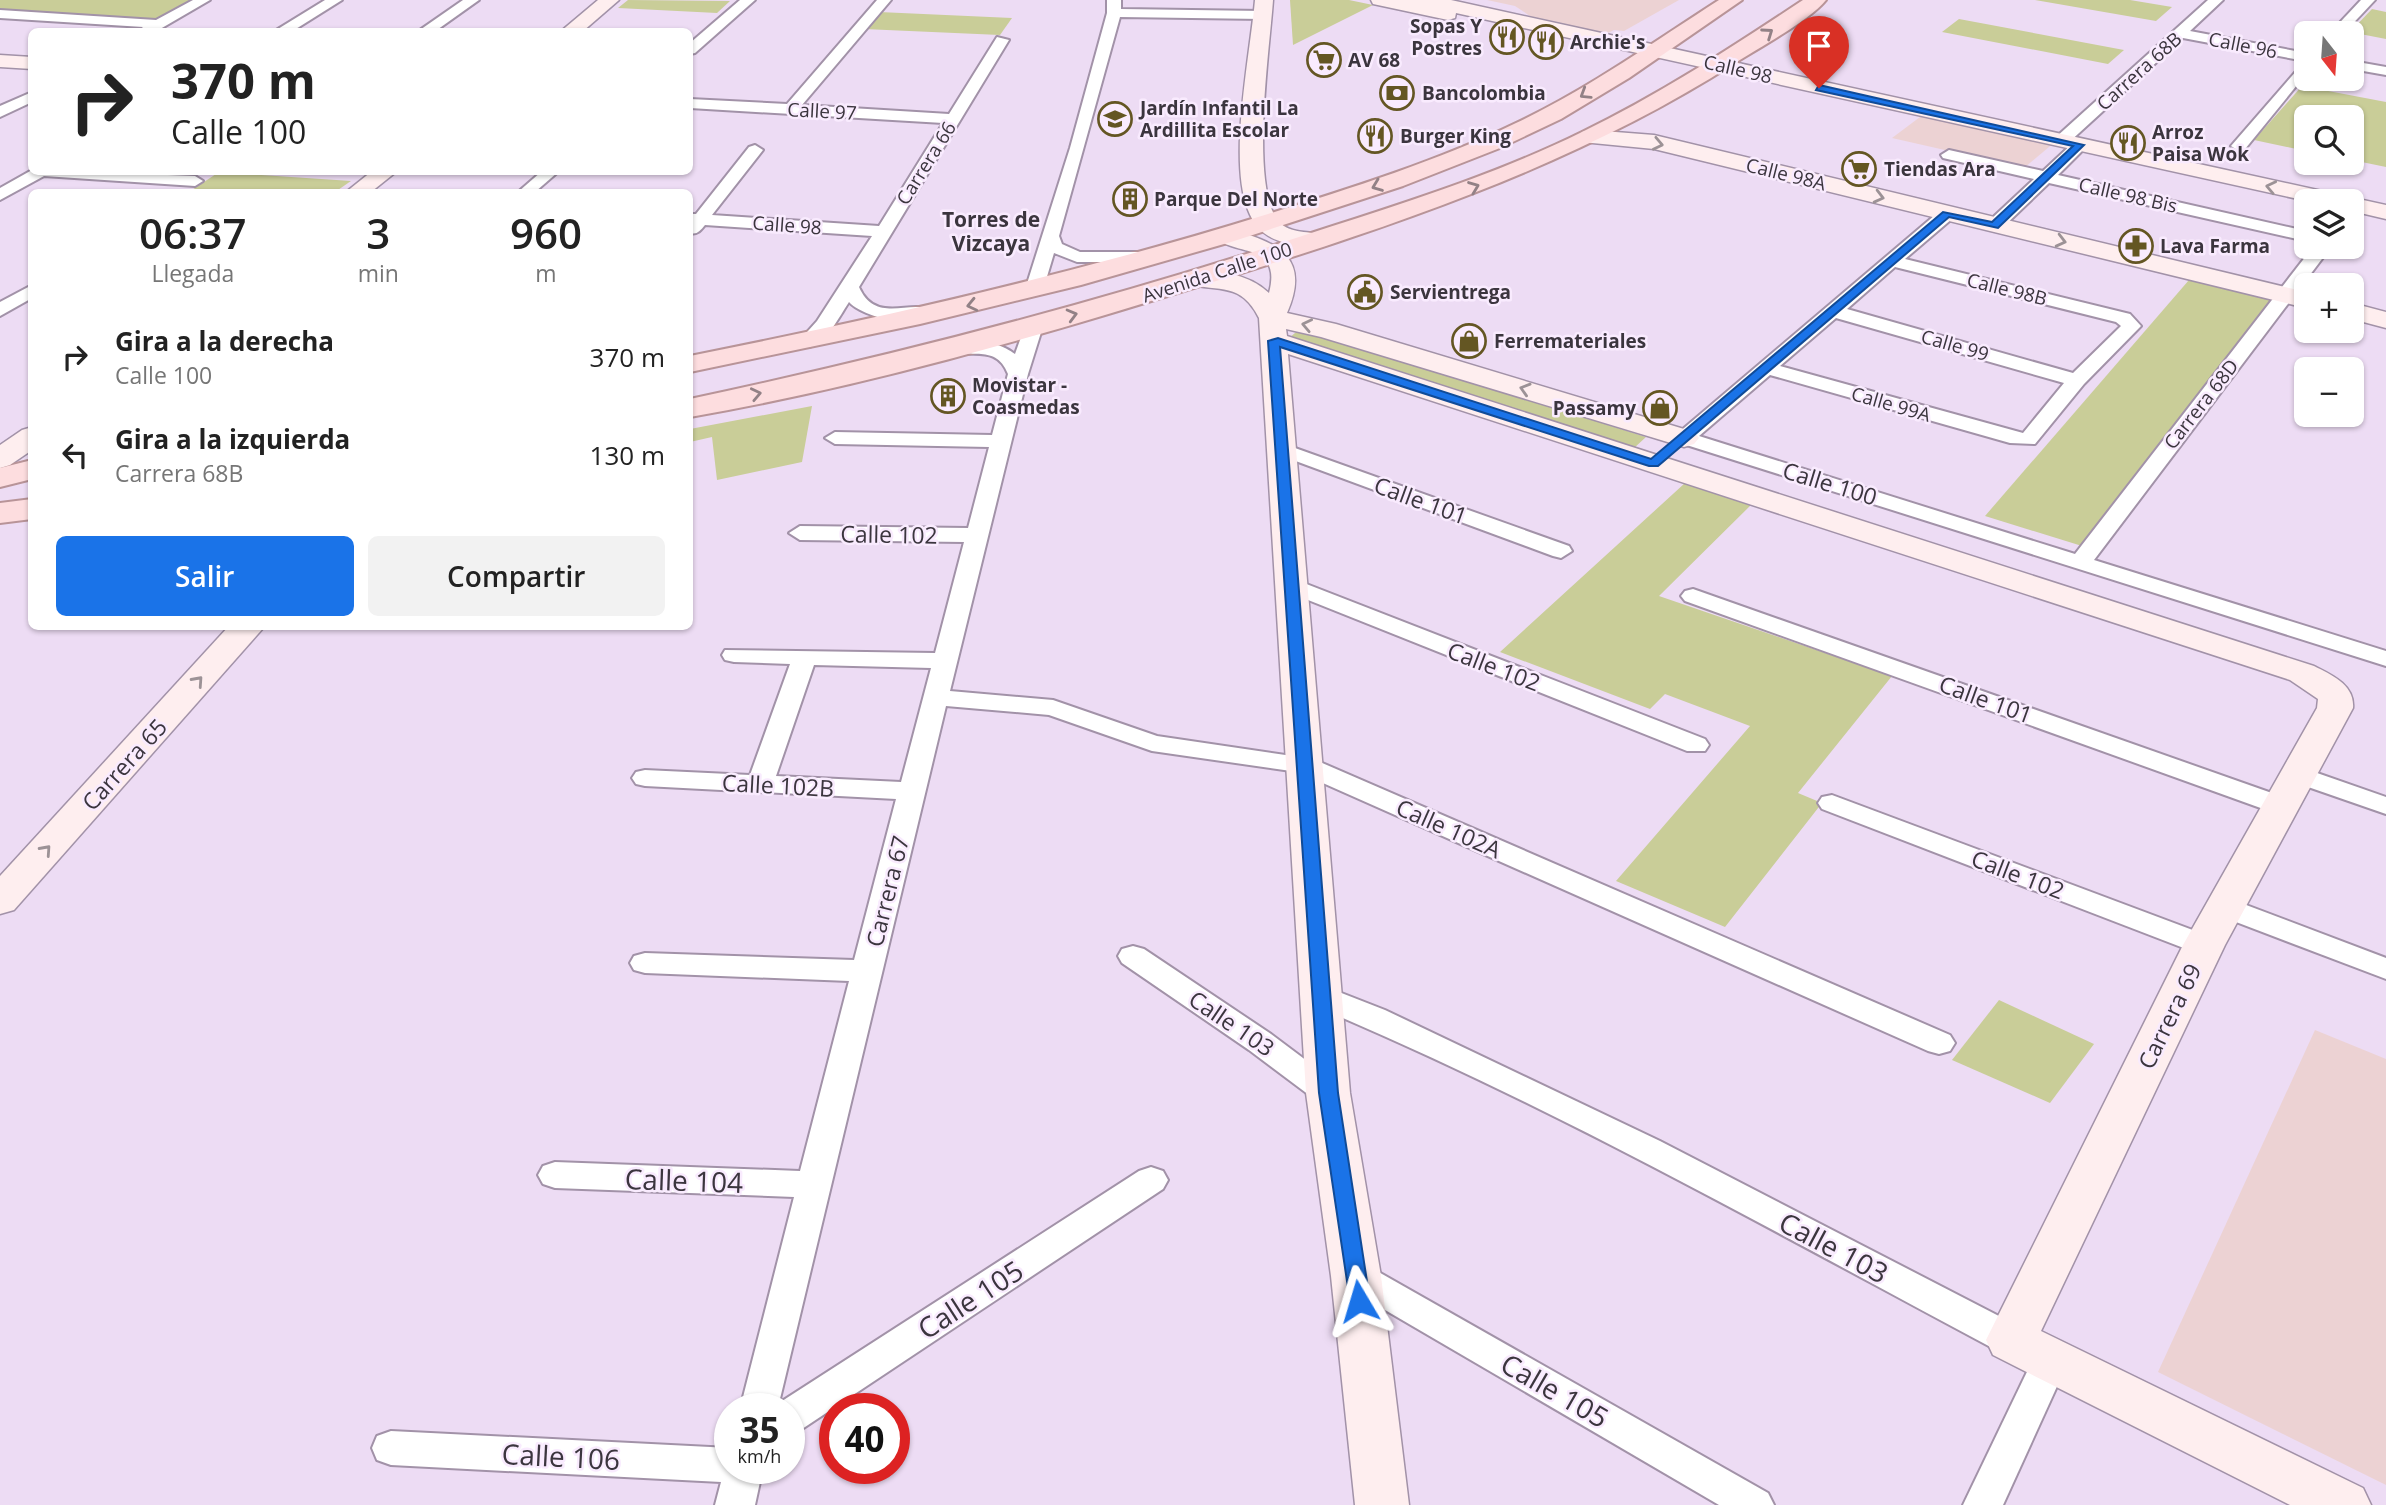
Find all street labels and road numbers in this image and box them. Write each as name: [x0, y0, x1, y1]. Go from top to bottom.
street label: Carrera 68B: [2091, 26, 2187, 116]
street label: Calle 96: [2206, 26, 2280, 64]
street label: Calle 98: [1701, 49, 1775, 89]
street label: Calle 97: [787, 96, 857, 126]
street label: Carrera 66: [890, 116, 962, 210]
street label: Calle 98A: [1743, 152, 1829, 196]
street label: Calle 98 Bis: [2076, 171, 2180, 219]
street label: Calle 98: [751, 210, 823, 240]
street label: Avenida Calle 100: [1139, 236, 1295, 308]
street label: Calle 98B: [1964, 266, 2050, 312]
street label: Calle 99: [1918, 323, 1992, 367]
street label: Carrera 68D: [2158, 354, 2244, 454]
street label: Calle 99A: [1848, 380, 1934, 428]
street label: Calle 100: [1779, 453, 1881, 513]
street label: Calle 101: [1370, 468, 1472, 532]
street label: Calle 102: [840, 517, 938, 551]
street label: Calle 102: [1443, 634, 1545, 698]
street label: Calle 101: [1935, 667, 2037, 731]
street label: Carrera 65: [74, 711, 174, 817]
street label: Calle 102B: [721, 766, 835, 804]
street label: Calle 102A: [1391, 791, 1507, 866]
street label: Carrera 67: [858, 832, 916, 950]
street label: Calle 102: [1967, 842, 2069, 906]
street label: Carrera 69: [2130, 958, 2208, 1074]
street label: Calle 103: [1183, 983, 1281, 1063]
street label: Calle 104: [624, 1159, 744, 1201]
street label: Calle 103: [1773, 1202, 1895, 1292]
street label: Calle 105: [910, 1251, 1030, 1347]
street label: Calle 105: [1494, 1344, 1616, 1436]
street label: Calle 106: [501, 1434, 621, 1478]

